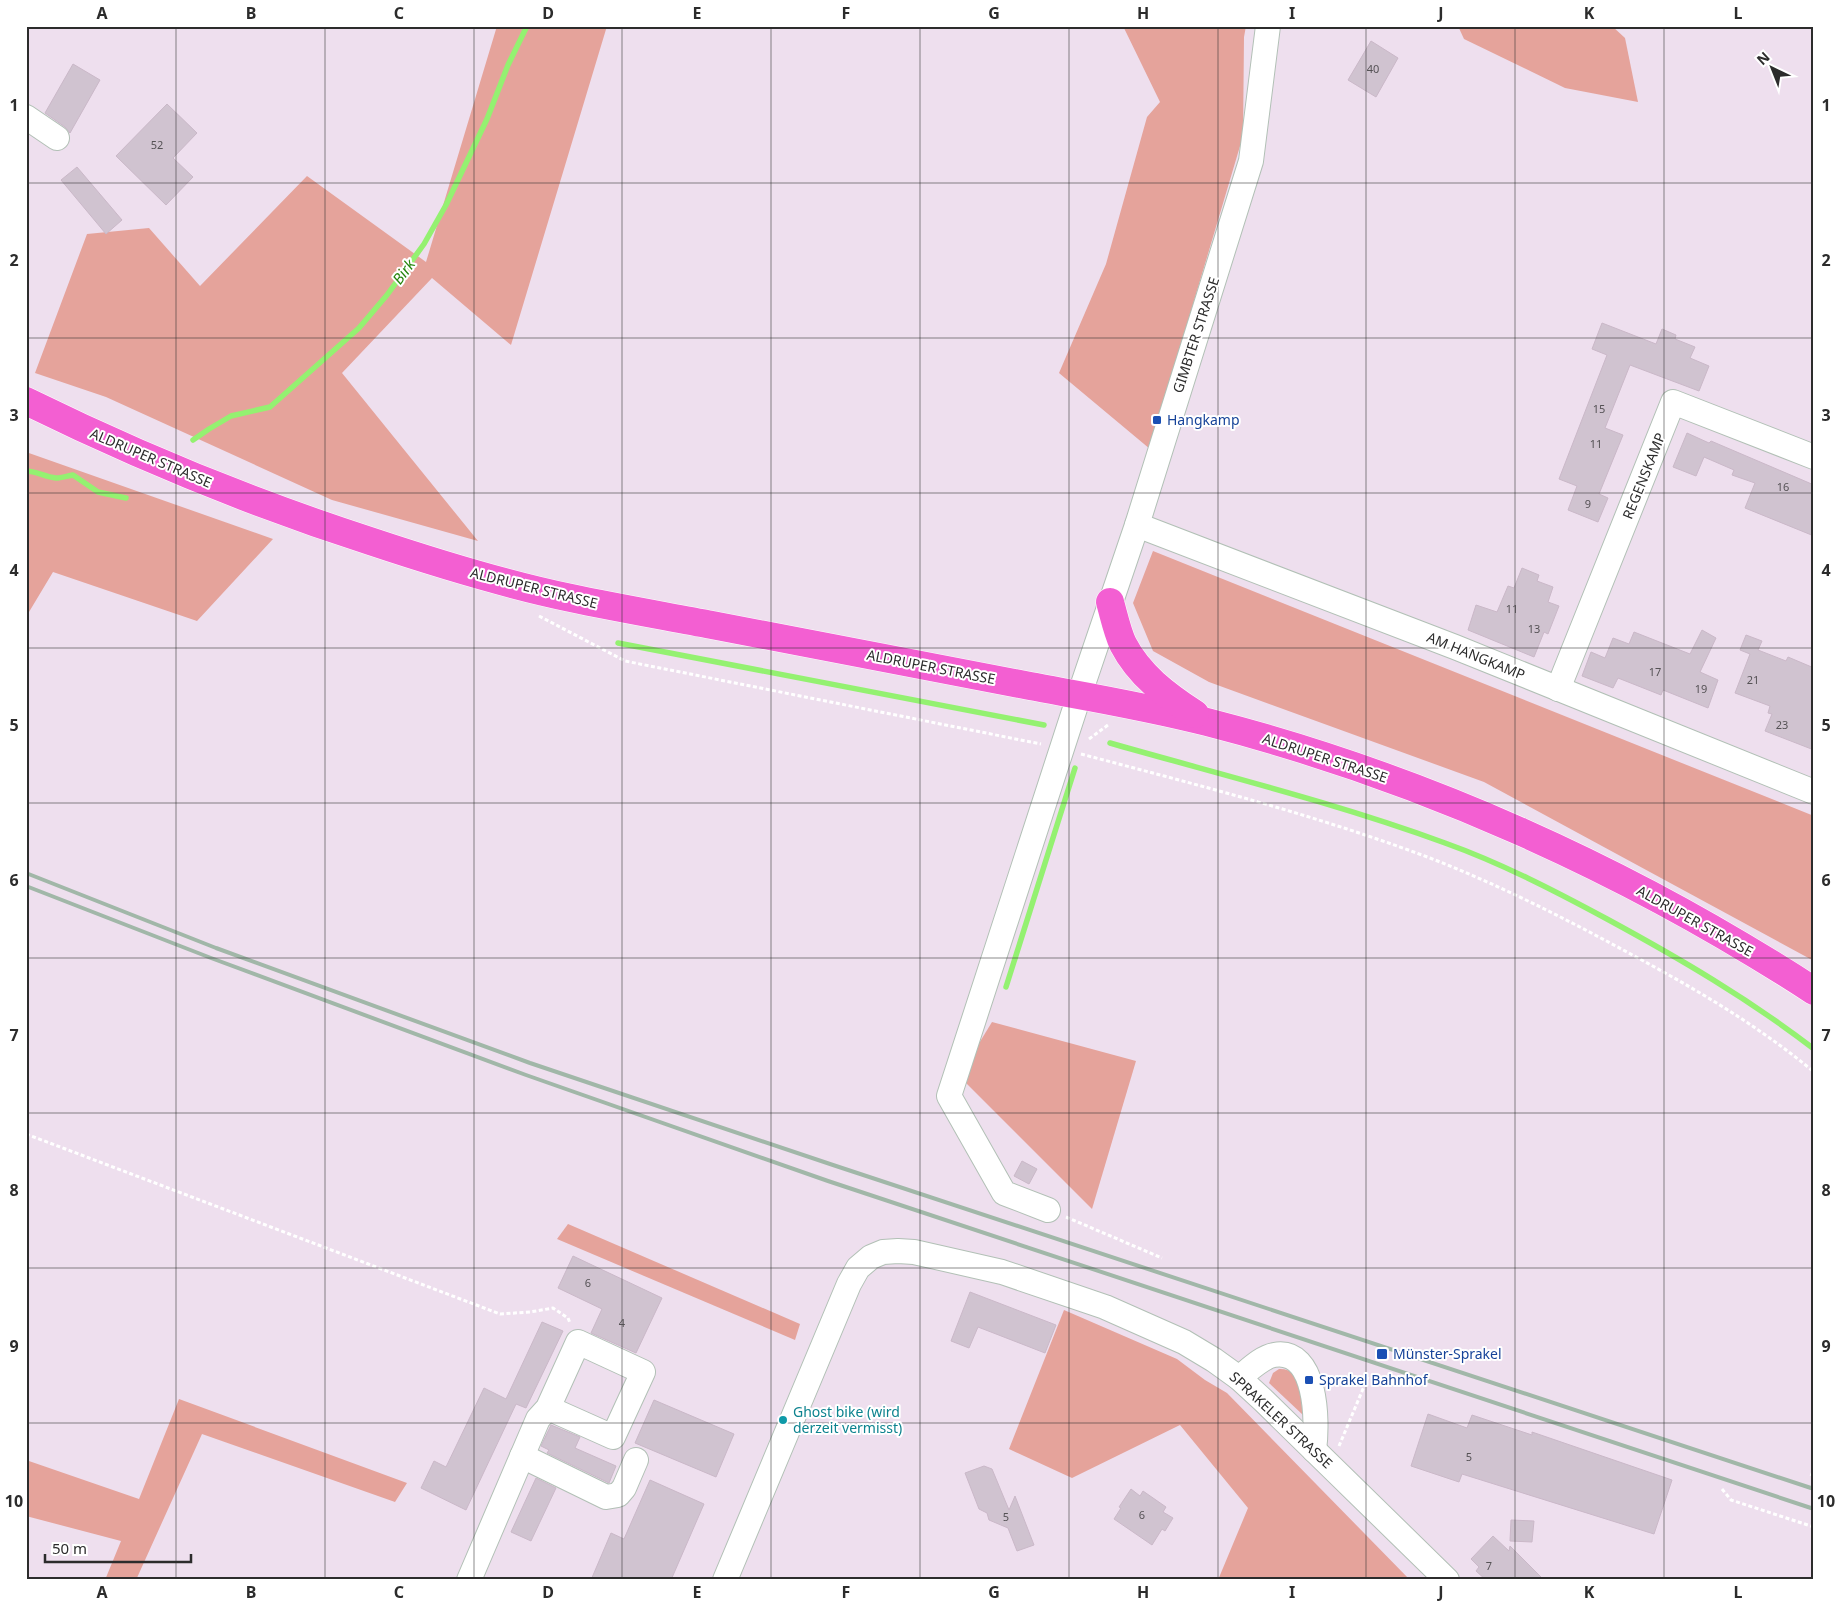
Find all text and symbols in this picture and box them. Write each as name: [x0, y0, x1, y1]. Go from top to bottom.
text: A: [96, 2, 108, 24]
text: B: [246, 2, 256, 24]
text: C: [394, 2, 404, 24]
text: D: [542, 2, 554, 24]
text: E: [693, 2, 702, 24]
text: F: [842, 2, 850, 24]
text: G: [988, 2, 1000, 24]
text: H: [1137, 2, 1149, 24]
text: I: [1289, 2, 1295, 24]
text: J: [1436, 2, 1444, 24]
text: K: [1584, 2, 1595, 24]
text: L: [1734, 2, 1743, 24]
north arrow: [1748, 42, 1798, 92]
text: N: [1752, 47, 1773, 69]
house number: 40: [1367, 61, 1379, 76]
text: 1: [9, 94, 19, 116]
text: 1: [1821, 94, 1831, 116]
house number: 52: [151, 137, 163, 152]
text: 2: [9, 249, 19, 271]
text: 2: [1821, 249, 1831, 271]
water label: Birk: [387, 254, 419, 288]
street label: GIMBTER STRASSE: [1168, 274, 1223, 395]
house number: 15: [1593, 401, 1605, 416]
text: 3: [9, 404, 19, 426]
text: 3: [1821, 404, 1831, 426]
place label: Hangkamp: [1167, 410, 1240, 429]
marker: Hangkamp: [1151, 414, 1163, 426]
street label: ALDRUPER STRASSE: [87, 423, 215, 492]
street label: REGENSKAMP: [1618, 430, 1669, 522]
house number: 11: [1590, 436, 1602, 451]
house number: 16: [1777, 479, 1789, 494]
house number: 9: [1585, 496, 1591, 511]
text: 4: [9, 559, 19, 581]
text: 4: [1821, 559, 1831, 581]
street label: ALDRUPER STRASSE: [469, 563, 600, 612]
house number: 11: [1506, 601, 1518, 616]
house number: 13: [1528, 621, 1540, 636]
street label: AM HANGKAMP: [1424, 627, 1528, 684]
street label: ALDRUPER STRASSE: [865, 645, 997, 688]
house number: 17: [1649, 664, 1661, 679]
house number: 21: [1747, 672, 1759, 687]
house number: 19: [1695, 681, 1707, 696]
text: 5: [9, 714, 19, 736]
text: 5: [1821, 714, 1831, 736]
house number: 23: [1776, 717, 1788, 732]
street label: ALDRUPER STRASSE: [1260, 728, 1390, 787]
text: 6: [9, 869, 19, 891]
text: 6: [1821, 869, 1831, 891]
street label: ALDRUPER STRASSE: [1634, 881, 1757, 960]
text: 7: [9, 1024, 19, 1046]
text: 7: [1821, 1024, 1831, 1046]
text: 8: [9, 1179, 19, 1201]
text: 8: [1821, 1179, 1831, 1201]
house number: 6: [585, 1275, 591, 1290]
house number: 4: [619, 1315, 626, 1330]
text: 9: [9, 1335, 19, 1357]
text: 9: [1821, 1335, 1831, 1357]
place label: Münster-Sprakel: [1393, 1344, 1502, 1363]
marker: Münster-Sprakel: [1375, 1347, 1389, 1361]
street label: SPRAKELER STRASSE: [1226, 1367, 1337, 1472]
place label: Sprakel Bahnhof: [1319, 1370, 1429, 1389]
marker: Sprakel Bahnhof: [1303, 1374, 1315, 1386]
place label: Ghost bike (wird derzeit vermisst): [793, 1402, 902, 1437]
marker: Ghost bike (wird derzeit vermisst): [777, 1414, 789, 1426]
house number: 5: [1466, 1449, 1472, 1464]
text: 10: [5, 1490, 23, 1512]
text: 10: [1817, 1490, 1835, 1512]
house number: 6: [1139, 1507, 1145, 1522]
house number: 5: [1003, 1509, 1009, 1524]
scale bar: [45, 1531, 191, 1563]
text: 50 m: [52, 1538, 87, 1558]
house number: 7: [1486, 1558, 1492, 1573]
text: A: [96, 1581, 108, 1603]
text: B: [246, 1581, 256, 1603]
text: C: [394, 1581, 404, 1603]
text: D: [542, 1581, 554, 1603]
text: E: [693, 1581, 702, 1603]
text: F: [842, 1581, 850, 1603]
text: G: [988, 1581, 1000, 1603]
text: H: [1137, 1581, 1149, 1603]
text: I: [1289, 1581, 1295, 1603]
text: J: [1436, 1581, 1444, 1603]
text: K: [1584, 1581, 1595, 1603]
text: L: [1734, 1581, 1743, 1603]

